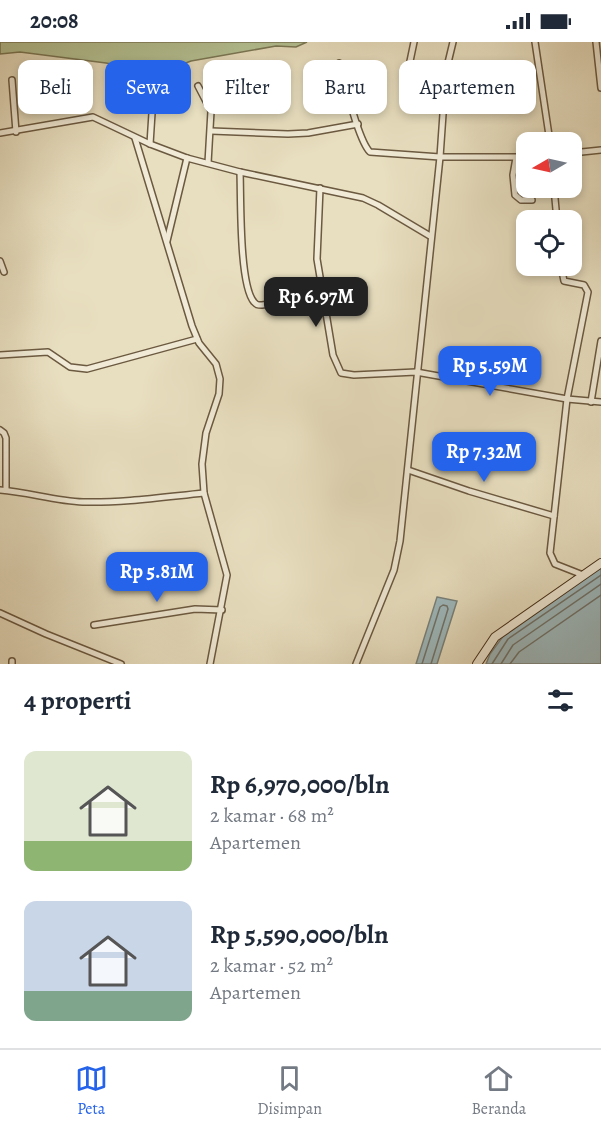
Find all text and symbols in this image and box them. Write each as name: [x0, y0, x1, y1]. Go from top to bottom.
text: 20:08: [30, 6, 79, 36]
chip: Beli: [18, 60, 93, 114]
chip: Sewa: [105, 60, 191, 114]
chip: Filter: [203, 60, 291, 114]
chip: Baru: [303, 60, 387, 114]
chip: Apartemen: [399, 60, 536, 114]
north arrow: [516, 132, 582, 198]
map controls: [516, 132, 582, 276]
button: locate: [516, 210, 582, 276]
pin: Rp 6.97M: [254, 277, 378, 328]
text: Rp 6.97M: [278, 283, 354, 310]
pin: Rp 5.59M: [428, 346, 552, 397]
text: Rp 5.59M: [452, 352, 528, 379]
pin: Rp 7.32M: [422, 432, 546, 483]
text: Rp 7.32M: [446, 438, 522, 465]
pin: Rp 5.81M: [95, 552, 219, 603]
text: Rp 5.81M: [120, 558, 194, 585]
text: 4 properti: [24, 683, 131, 718]
icon: filters: [544, 684, 577, 717]
text: Rp 6,970,000/bln: [210, 767, 390, 802]
icon: home: [72, 775, 144, 847]
text: 2 kamar · 68 m²: [210, 802, 334, 829]
text: Apartemen: [210, 829, 301, 856]
text: Rp 5,590,000/bln: [210, 917, 389, 952]
icon: home: [72, 925, 144, 997]
text: 2 kamar · 52 m²: [210, 952, 333, 979]
text: Apartemen: [210, 979, 301, 1006]
tab: Peta: [75, 1062, 108, 1120]
tab: Disimpan: [257, 1062, 322, 1120]
tab: Beranda: [471, 1062, 526, 1120]

